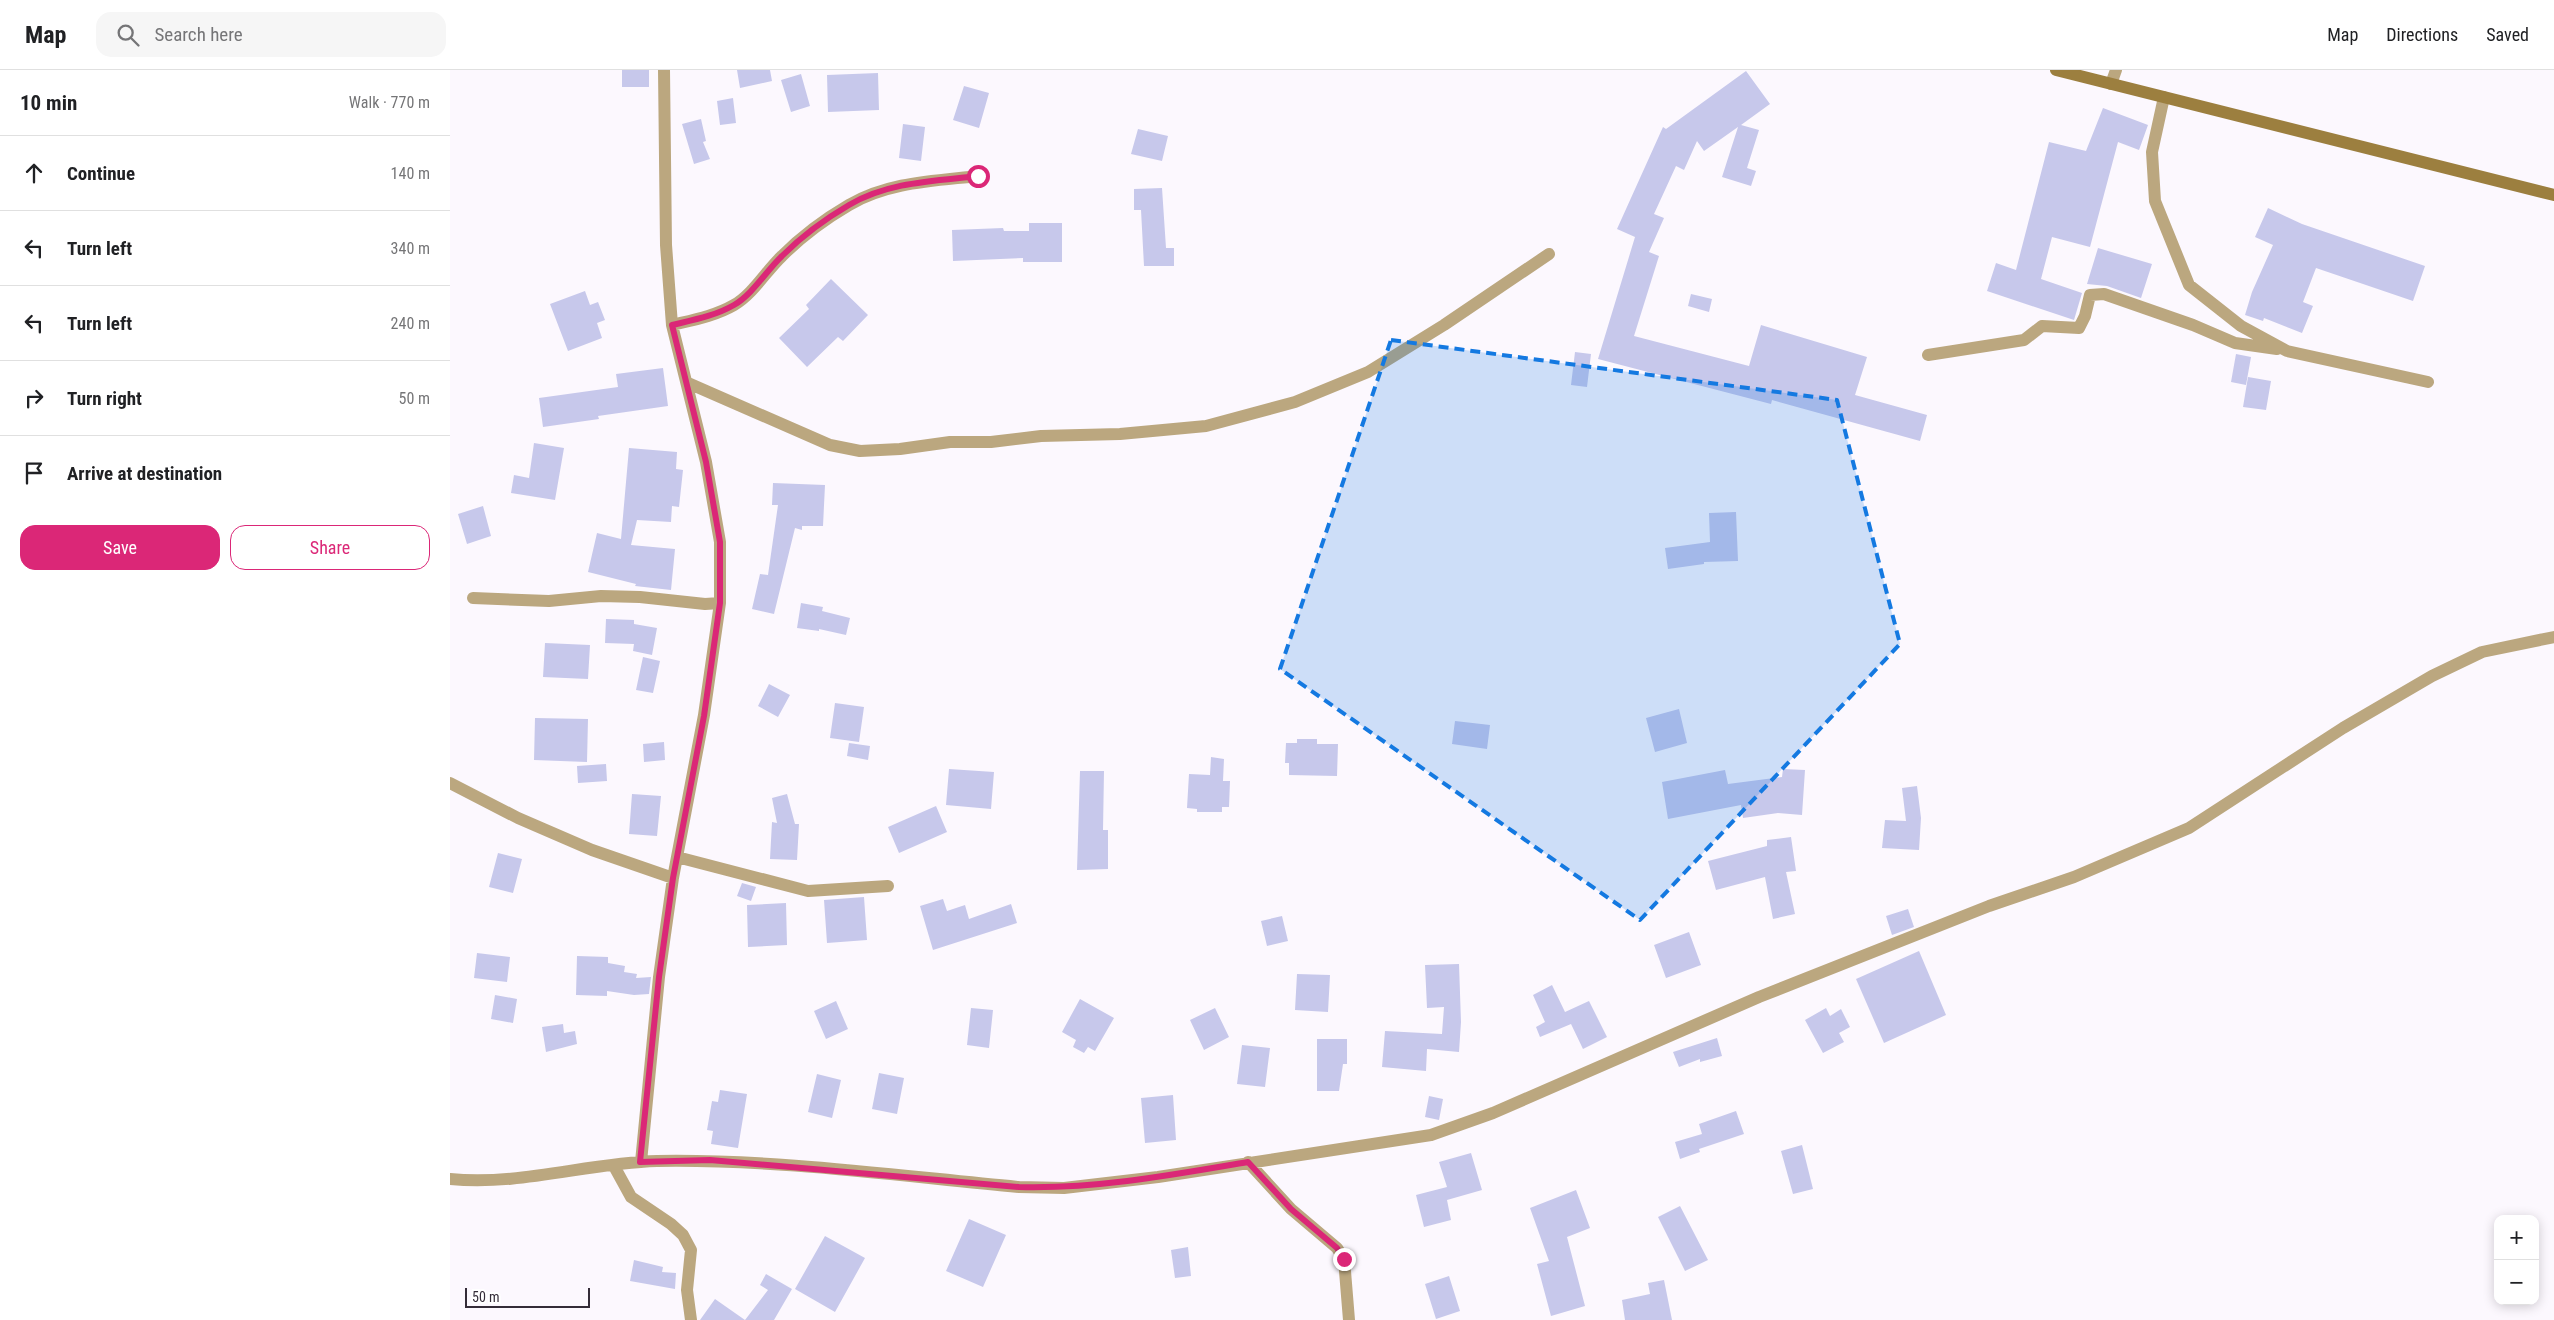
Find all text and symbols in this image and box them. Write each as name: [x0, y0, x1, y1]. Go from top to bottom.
search box: [96, 12, 446, 57]
text: Map: [25, 21, 66, 49]
icon: search: [114, 21, 142, 49]
text: Search here: [154, 23, 243, 46]
text: Map: [2327, 24, 2358, 45]
text: Directions: [2386, 24, 2458, 45]
text: Saved: [2486, 24, 2529, 45]
text: 10 min: [20, 91, 77, 115]
text: Walk · 770 m: [349, 93, 430, 112]
icon: ahead: [20, 159, 48, 187]
text: Continue: [67, 162, 135, 185]
text: 140 m: [391, 164, 430, 183]
route start: [967, 165, 990, 188]
icon: left: [20, 234, 48, 262]
text: Turn left: [67, 237, 132, 260]
text: 340 m: [391, 239, 430, 258]
icon: left: [20, 309, 48, 337]
text: Turn left: [67, 312, 132, 335]
text: 240 m: [391, 314, 430, 333]
icon: right: [20, 384, 48, 412]
text: Turn right: [67, 387, 142, 410]
text: 50 m: [398, 389, 430, 408]
icon: arrive: [20, 459, 48, 487]
text: Arrive at destination: [67, 462, 222, 485]
button: Save: [20, 525, 220, 570]
button: Share: [230, 525, 430, 570]
map controls: [2494, 1215, 2539, 1305]
button: +: [2494, 1215, 2539, 1260]
route end: [1333, 1248, 1356, 1271]
button: −: [2494, 1260, 2539, 1305]
scale bar: [465, 1285, 590, 1308]
text: 50 m: [472, 1289, 500, 1305]

